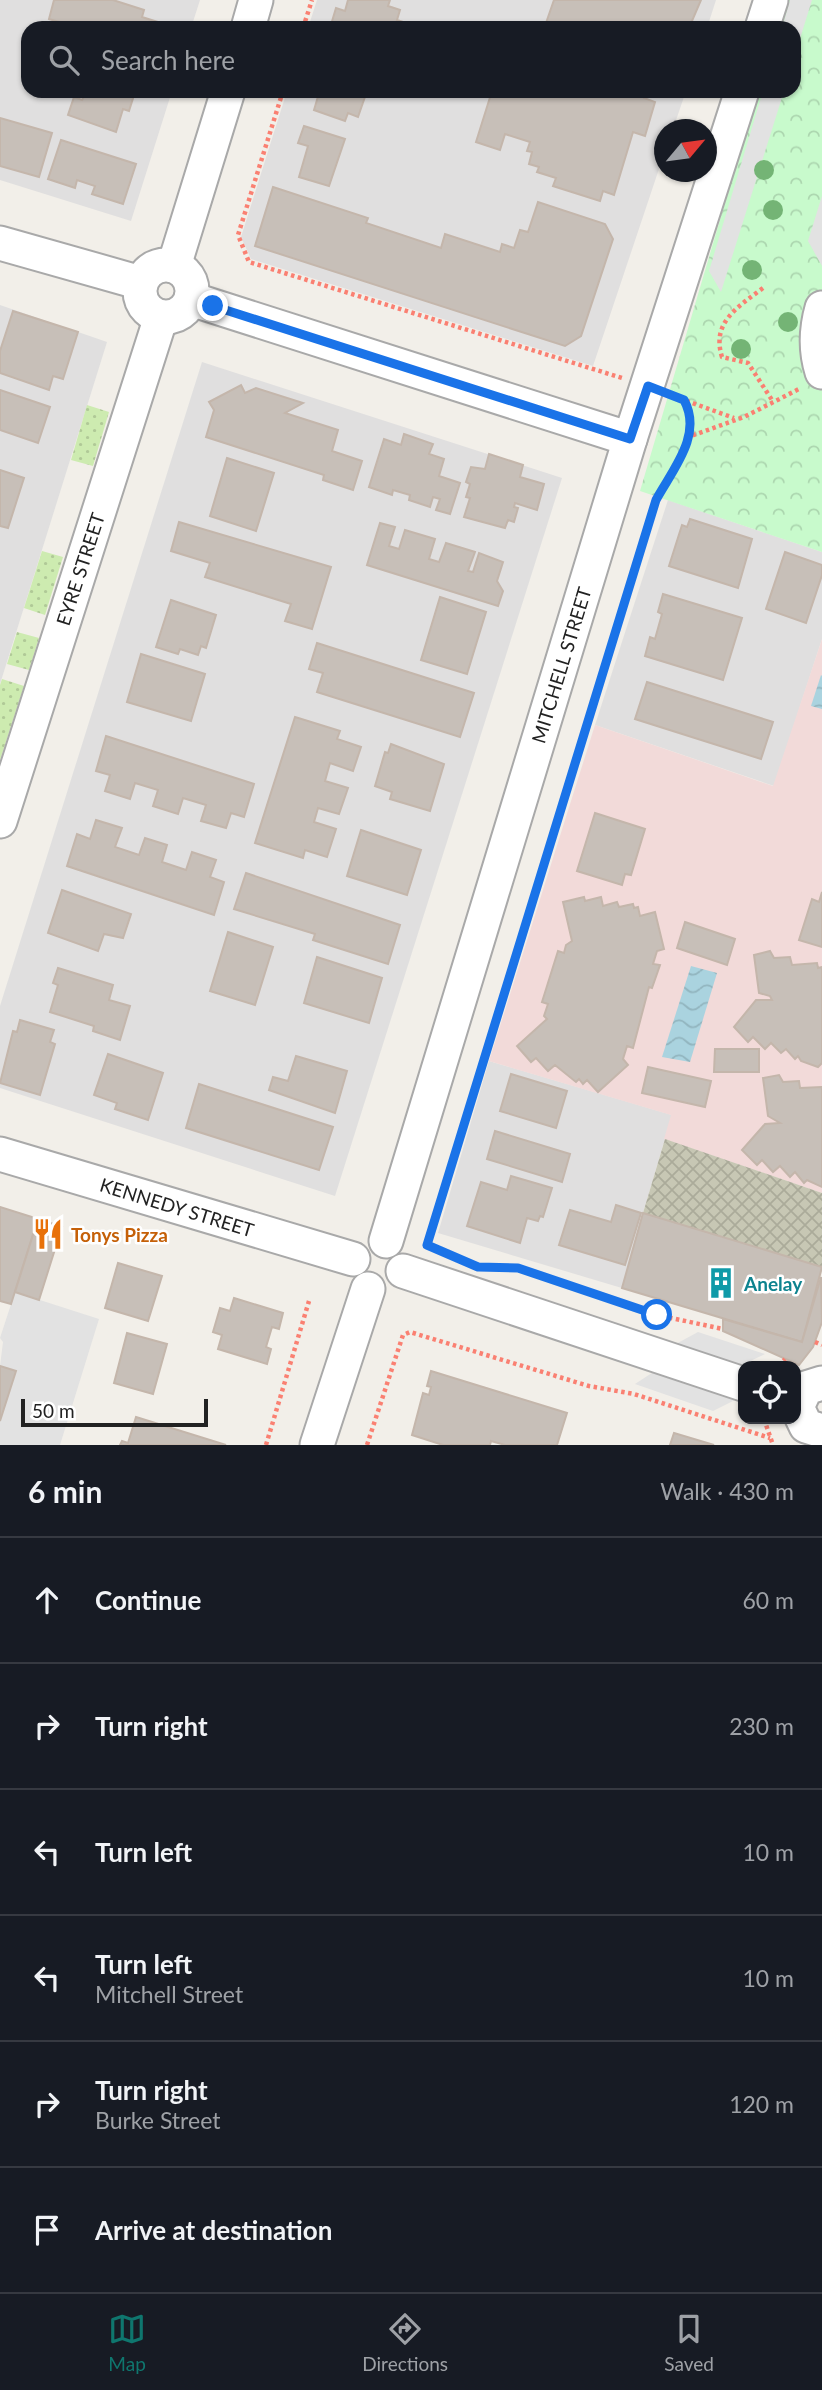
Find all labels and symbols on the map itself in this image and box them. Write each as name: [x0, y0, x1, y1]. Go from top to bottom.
north arrow: [654, 119, 717, 182]
route end: [197, 290, 228, 321]
street label: EYRE STREET: [51, 510, 109, 628]
street label: MITCHELL STREET: [526, 584, 596, 746]
street label: KENNEDY STREET: [97, 1173, 257, 1241]
restaurant icon: Tonys Pizza: [31, 1217, 65, 1251]
place label: Tonys Pizza: [71, 1223, 168, 1246]
building icon: Anelay: [704, 1266, 738, 1300]
place label: Anelay: [743, 1272, 803, 1295]
route start: [641, 1299, 672, 1330]
scale bar: [21, 1396, 208, 1428]

